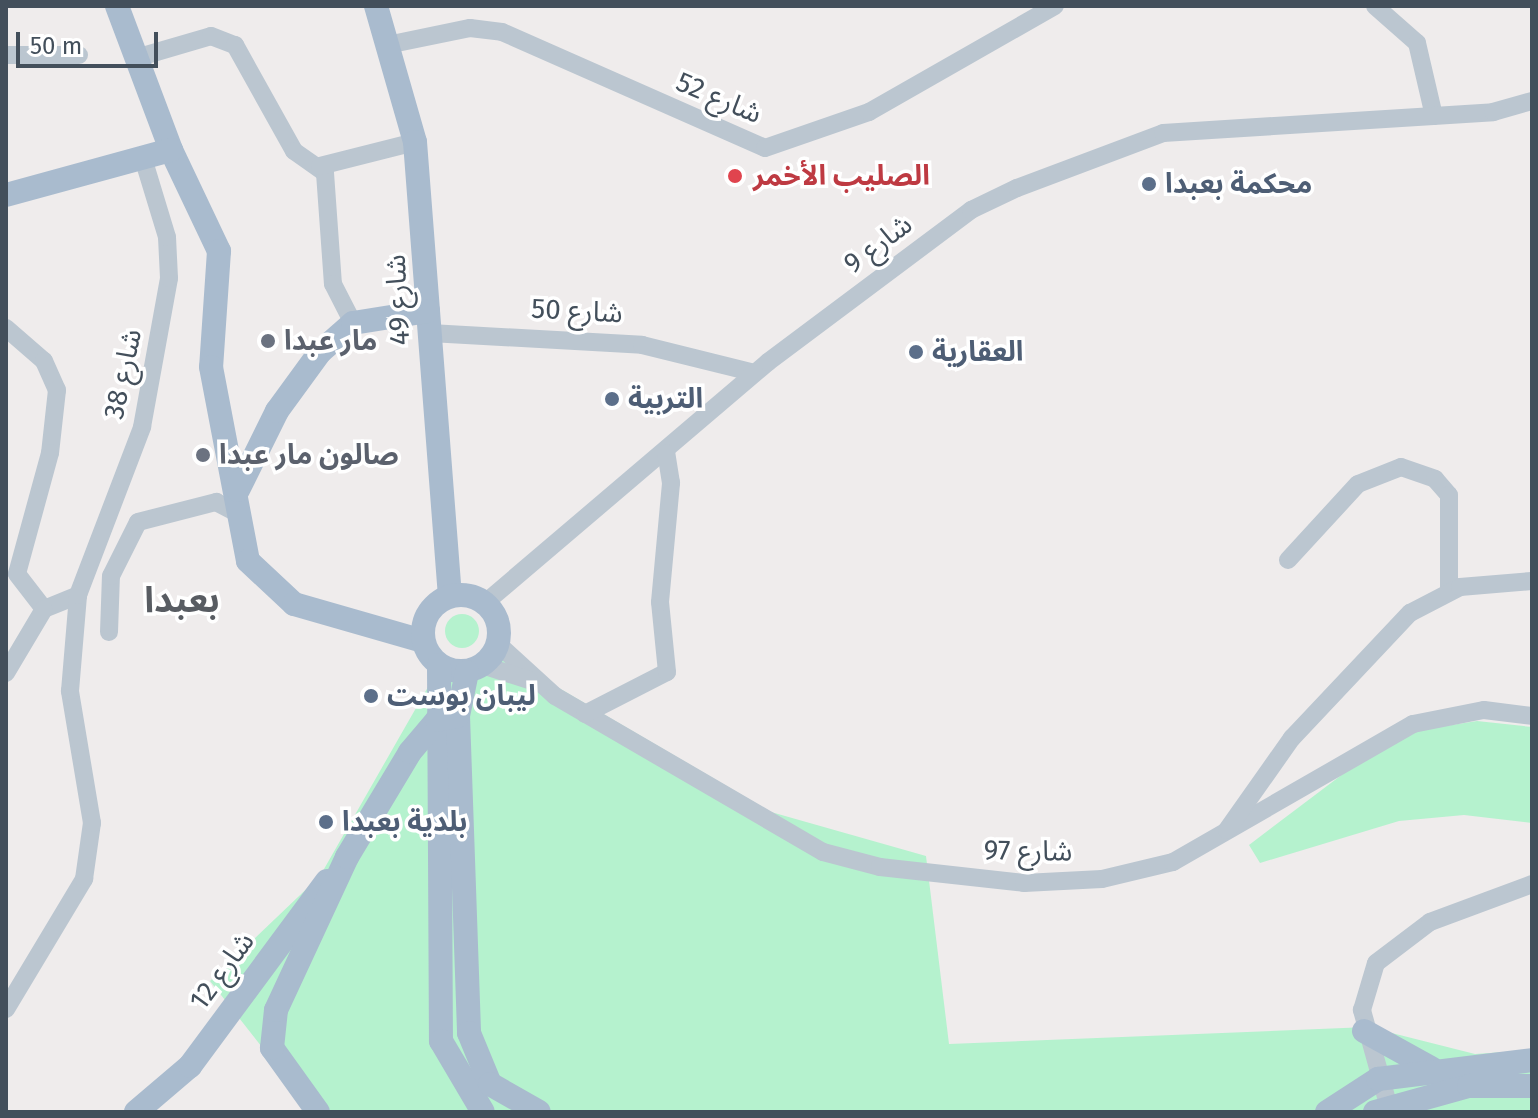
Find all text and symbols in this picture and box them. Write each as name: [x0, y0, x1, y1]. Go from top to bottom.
scale bar: [20, 16, 162, 66]
text: 50 m: [30, 32, 82, 60]
street label: شارع 52: [671, 65, 767, 131]
place label: الصليب الأخمر: [753, 159, 930, 193]
marker: الصليب الأخمر: [724, 165, 746, 187]
place label: محكمة بعبدا: [1165, 167, 1312, 201]
marker: محكمة بعبدا: [1140, 175, 1158, 193]
street label: شارع 9: [837, 208, 919, 280]
street label: شارع 49: [379, 254, 417, 346]
street label: شارع 50: [530, 292, 624, 330]
place label: مار عبدا: [284, 324, 377, 358]
street label: شارع 38: [97, 326, 149, 422]
marker: مار عبدا: [259, 332, 277, 350]
place label: العقارية: [932, 335, 1023, 369]
marker: العقارية: [907, 343, 925, 361]
place label: التربية: [628, 382, 703, 416]
marker: التربية: [603, 390, 621, 408]
place label: صالون مار عبدا: [219, 438, 399, 472]
marker: صالون مار عبدا: [194, 446, 212, 464]
district label: بعبدا: [144, 579, 220, 623]
place label: ليبان بوست: [387, 679, 536, 713]
marker: ليبان بوست: [362, 687, 380, 705]
place label: بلدية بعبدا: [342, 805, 467, 839]
marker: بلدية بعبدا: [317, 813, 335, 831]
street label: شارع 97: [983, 833, 1073, 869]
street label: شارع 12: [183, 926, 261, 1016]

